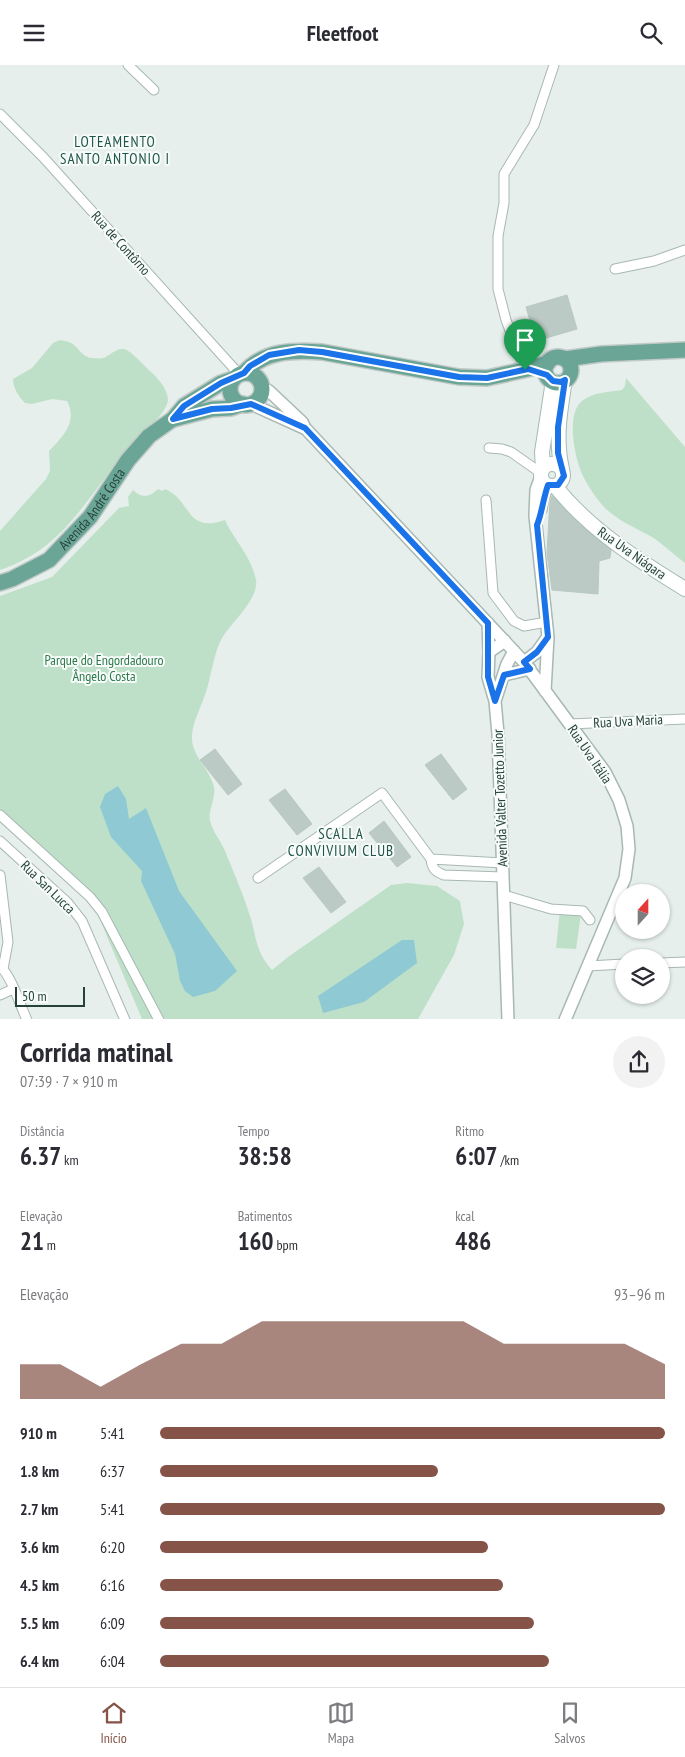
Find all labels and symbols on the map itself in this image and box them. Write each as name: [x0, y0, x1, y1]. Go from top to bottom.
district label: LOTEAMENTO SANTO ANTONIO I: [60, 132, 170, 168]
street label: Rua de Contôrno: [87, 207, 155, 279]
pin: [504, 319, 546, 370]
street label: Avenida André Costa: [55, 465, 129, 554]
street label: Rua Uva Niágara: [594, 523, 670, 583]
park label: Parque do Engordadouro Ângelo Costa: [44, 651, 164, 685]
street label: Rua Uva Maria: [593, 710, 663, 732]
street label: Rua Uva Itália: [564, 721, 616, 787]
street label: Avenida Valter Tozetto Junior: [489, 729, 511, 867]
district label: SCALLA CONVIVIUM CLUB: [288, 824, 394, 860]
street label: Rua San Lucca: [17, 857, 79, 917]
north arrow: [615, 884, 670, 939]
scale bar: [15, 984, 85, 1008]

